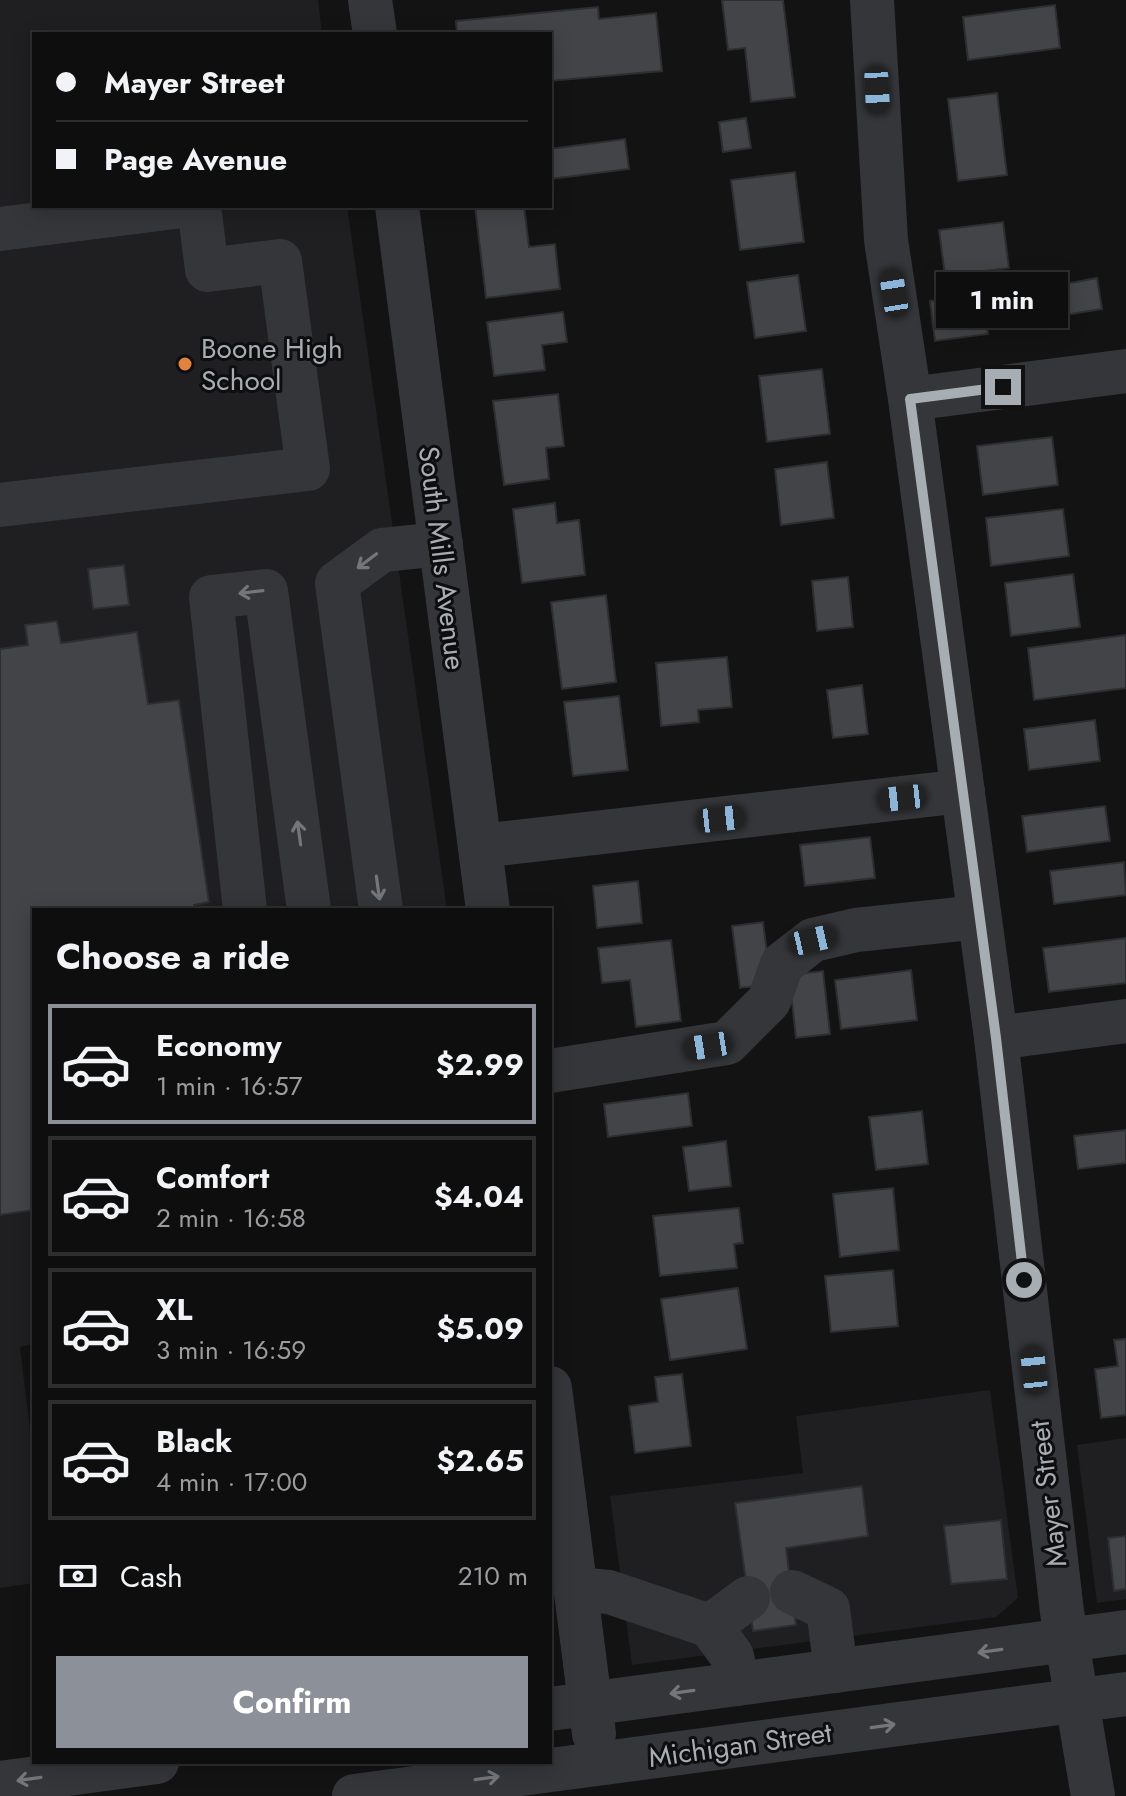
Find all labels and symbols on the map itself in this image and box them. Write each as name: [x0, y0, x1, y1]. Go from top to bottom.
car: [864, 65, 890, 115]
car: [878, 267, 910, 319]
callout: 1 min: [937, 271, 1069, 327]
place label: Boone High School: [201, 328, 343, 401]
marker: Boone High School: [176, 355, 194, 373]
route end: [985, 369, 1021, 405]
street label: South Mills Avenue: [408, 444, 476, 672]
one-way arrow: [356, 553, 378, 569]
one-way arrow: [238, 585, 265, 600]
car: [877, 784, 927, 812]
car: [696, 805, 746, 833]
one-way arrow: [291, 821, 306, 846]
one-way arrow: [371, 875, 386, 900]
car: [787, 923, 839, 957]
car: [682, 1030, 734, 1062]
route start: [1006, 1262, 1042, 1298]
car: [1020, 1345, 1048, 1395]
street label: Mayer Street: [1019, 1418, 1077, 1570]
one-way arrow: [977, 1643, 1003, 1658]
one-way arrow: [670, 1685, 695, 1700]
street label: Michigan Street: [646, 1712, 835, 1778]
one-way arrow: [869, 1718, 896, 1733]
one-way arrow: [474, 1770, 499, 1785]
one-way arrow: [17, 1772, 42, 1787]

